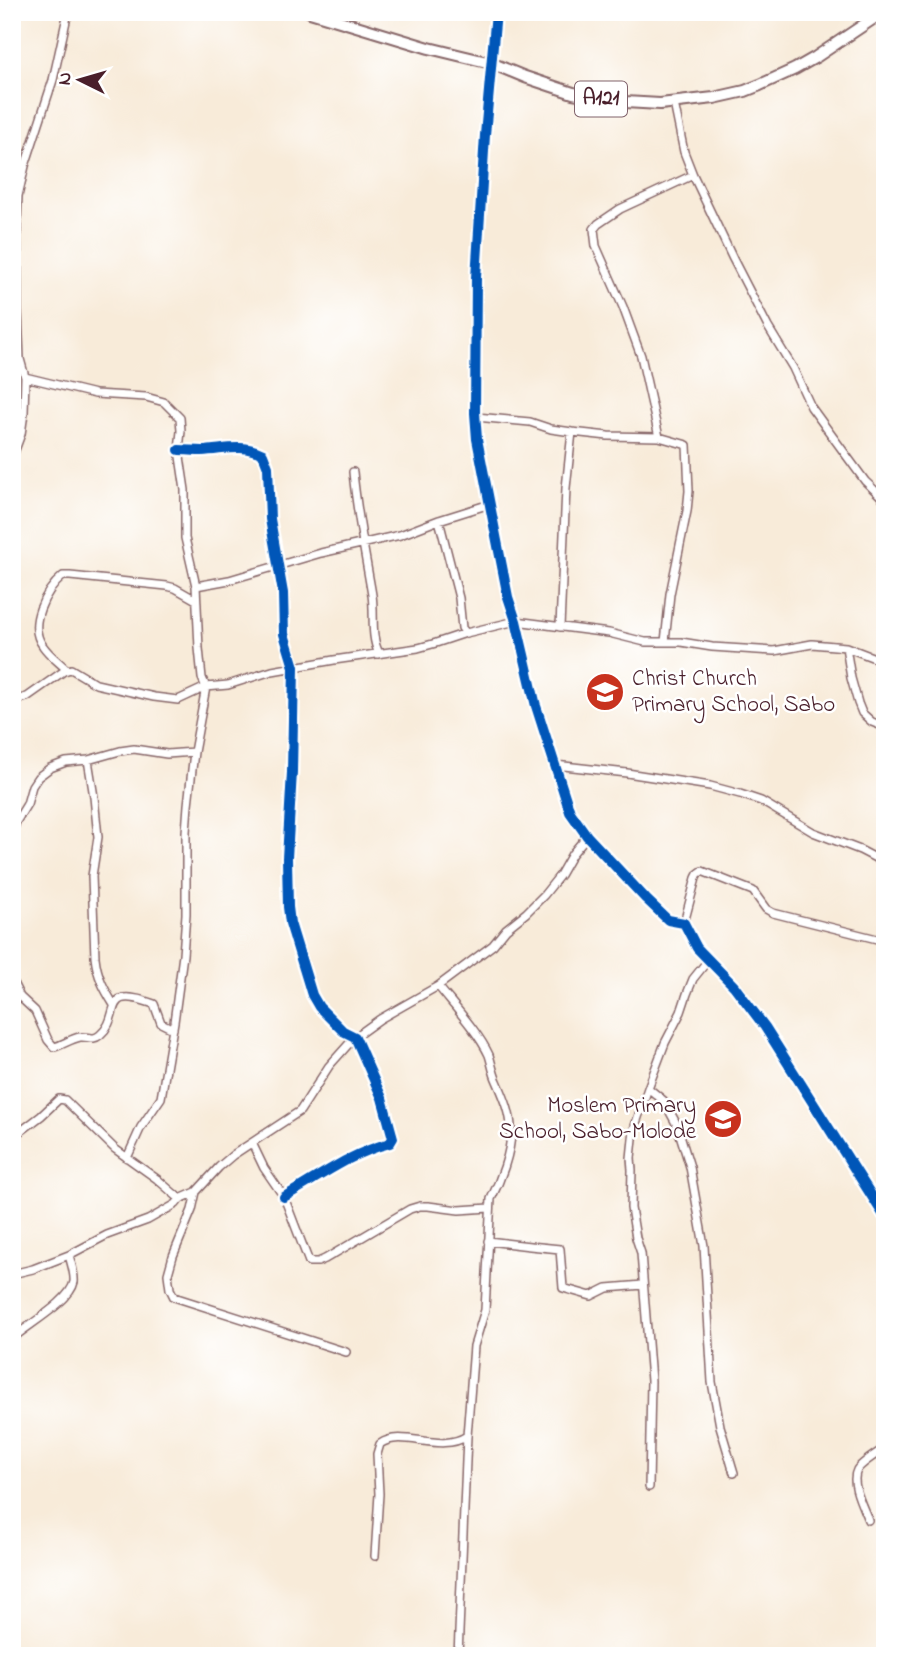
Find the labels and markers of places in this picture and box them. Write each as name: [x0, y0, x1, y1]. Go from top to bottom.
place label: Christ Church Primary School, Sabo: [632, 663, 835, 724]
school or university icon: Christ Church Primary School, Sabo: [584, 671, 626, 713]
place label: Moslem Primary School, Sabo-Molode: [499, 1090, 697, 1149]
school or university icon: Moslem Primary School, Sabo-Molode: [702, 1098, 744, 1140]

